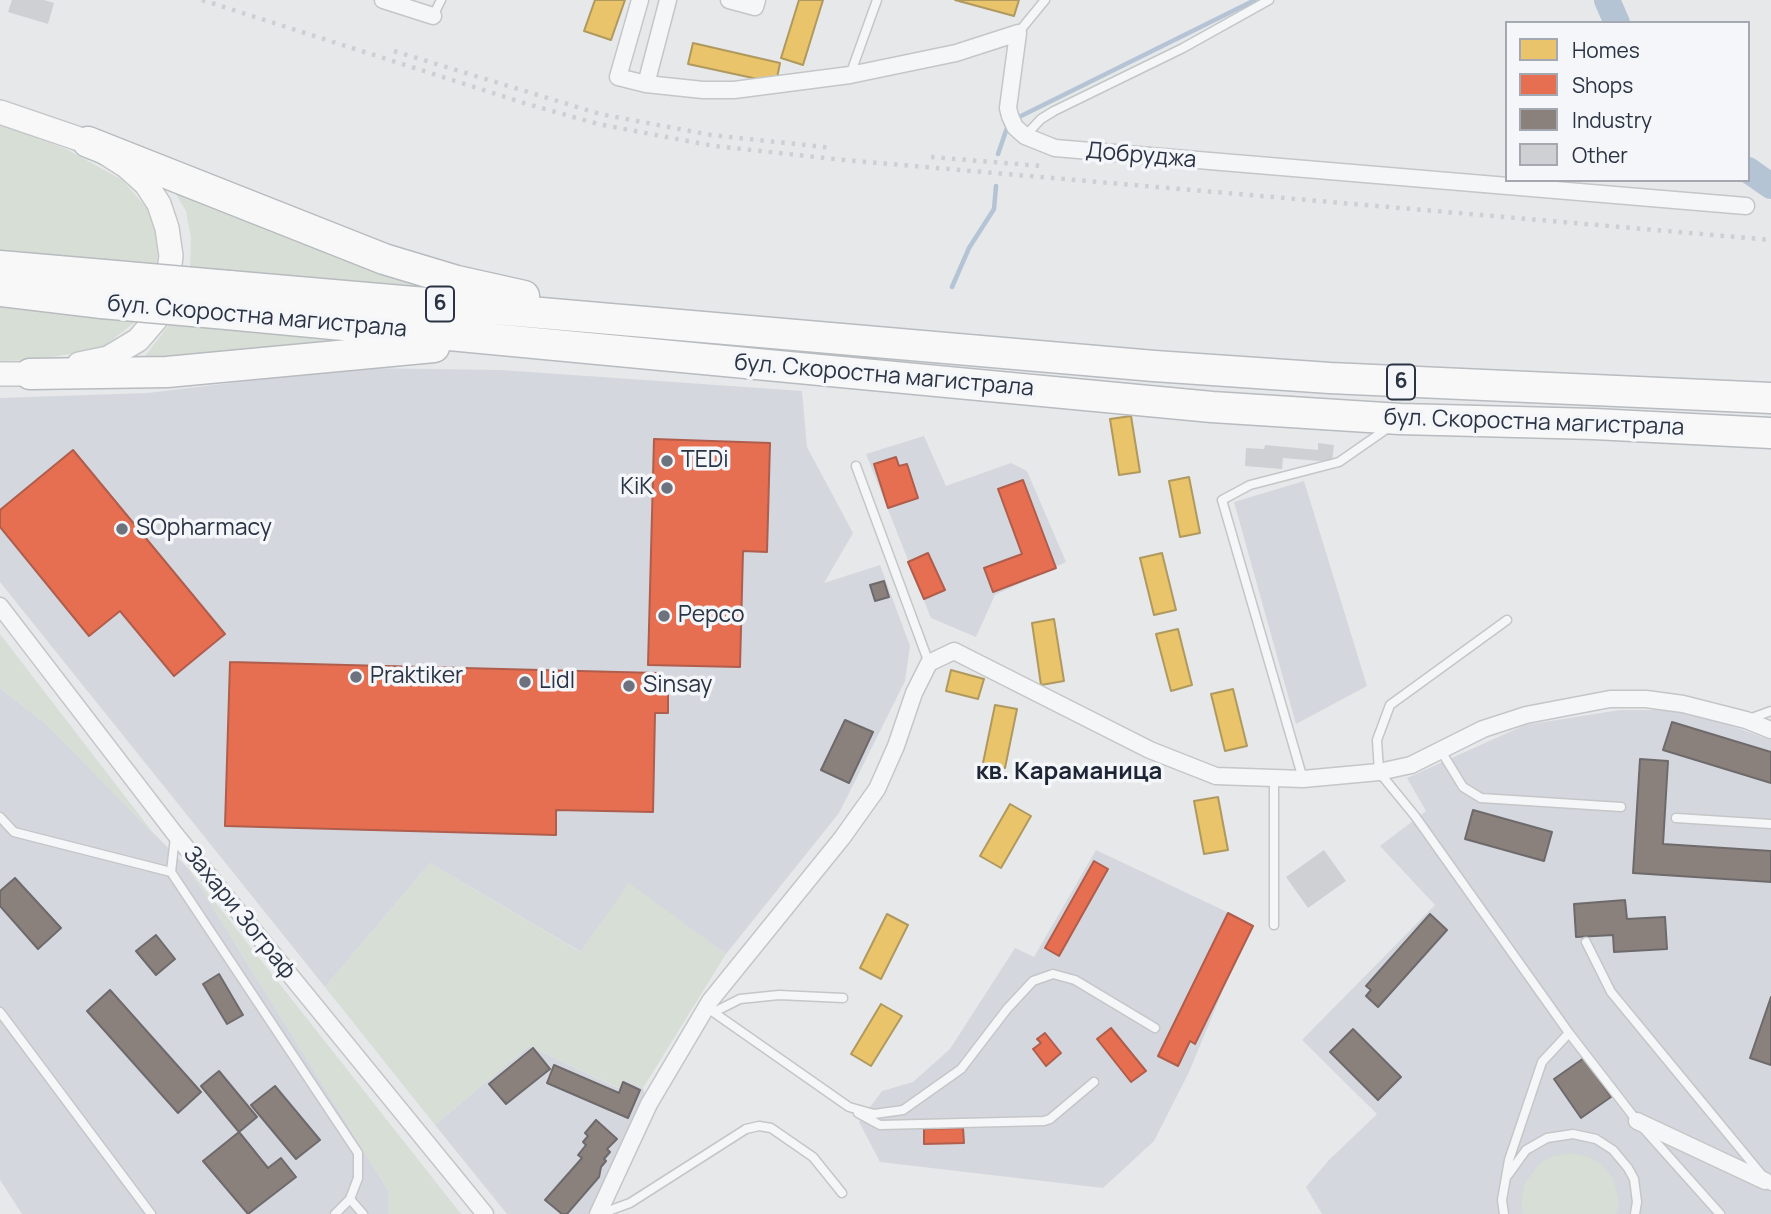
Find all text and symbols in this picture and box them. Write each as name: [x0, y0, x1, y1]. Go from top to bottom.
legend: [1505, 21, 1750, 182]
text: Homes: [1572, 36, 1640, 64]
text: Shops: [1572, 71, 1633, 99]
text: Industry: [1572, 106, 1652, 134]
street label: Добруджа: [1085, 137, 1197, 175]
text: Other: [1572, 141, 1628, 169]
road number: 6: [426, 286, 454, 322]
street label: бул. Скоростна магистрала: [106, 290, 408, 344]
street label: бул. Скоростна магистрала: [733, 349, 1035, 403]
road number: 6: [1387, 364, 1415, 400]
street label: бул. Скоростна магистрала: [1383, 404, 1685, 442]
place label: TEDi: [681, 447, 729, 475]
marker: TEDi: [659, 453, 675, 469]
place label: KiK: [620, 474, 653, 502]
marker: KiK: [659, 480, 675, 496]
place label: SOpharmacy: [136, 515, 272, 543]
marker: SOpharmacy: [114, 521, 130, 537]
place label: Pepco: [678, 602, 745, 630]
marker: Pepco: [656, 608, 672, 624]
place label: Praktiker: [370, 663, 463, 691]
place label: Lidl: [539, 668, 575, 696]
marker: Praktiker: [348, 669, 364, 685]
place label: Sinsay: [643, 672, 713, 700]
marker: Lidl: [517, 674, 533, 690]
marker: Sinsay: [621, 678, 637, 694]
district label: кв. Караманица: [976, 758, 1162, 786]
street label: Захари Зограф: [177, 841, 301, 985]

